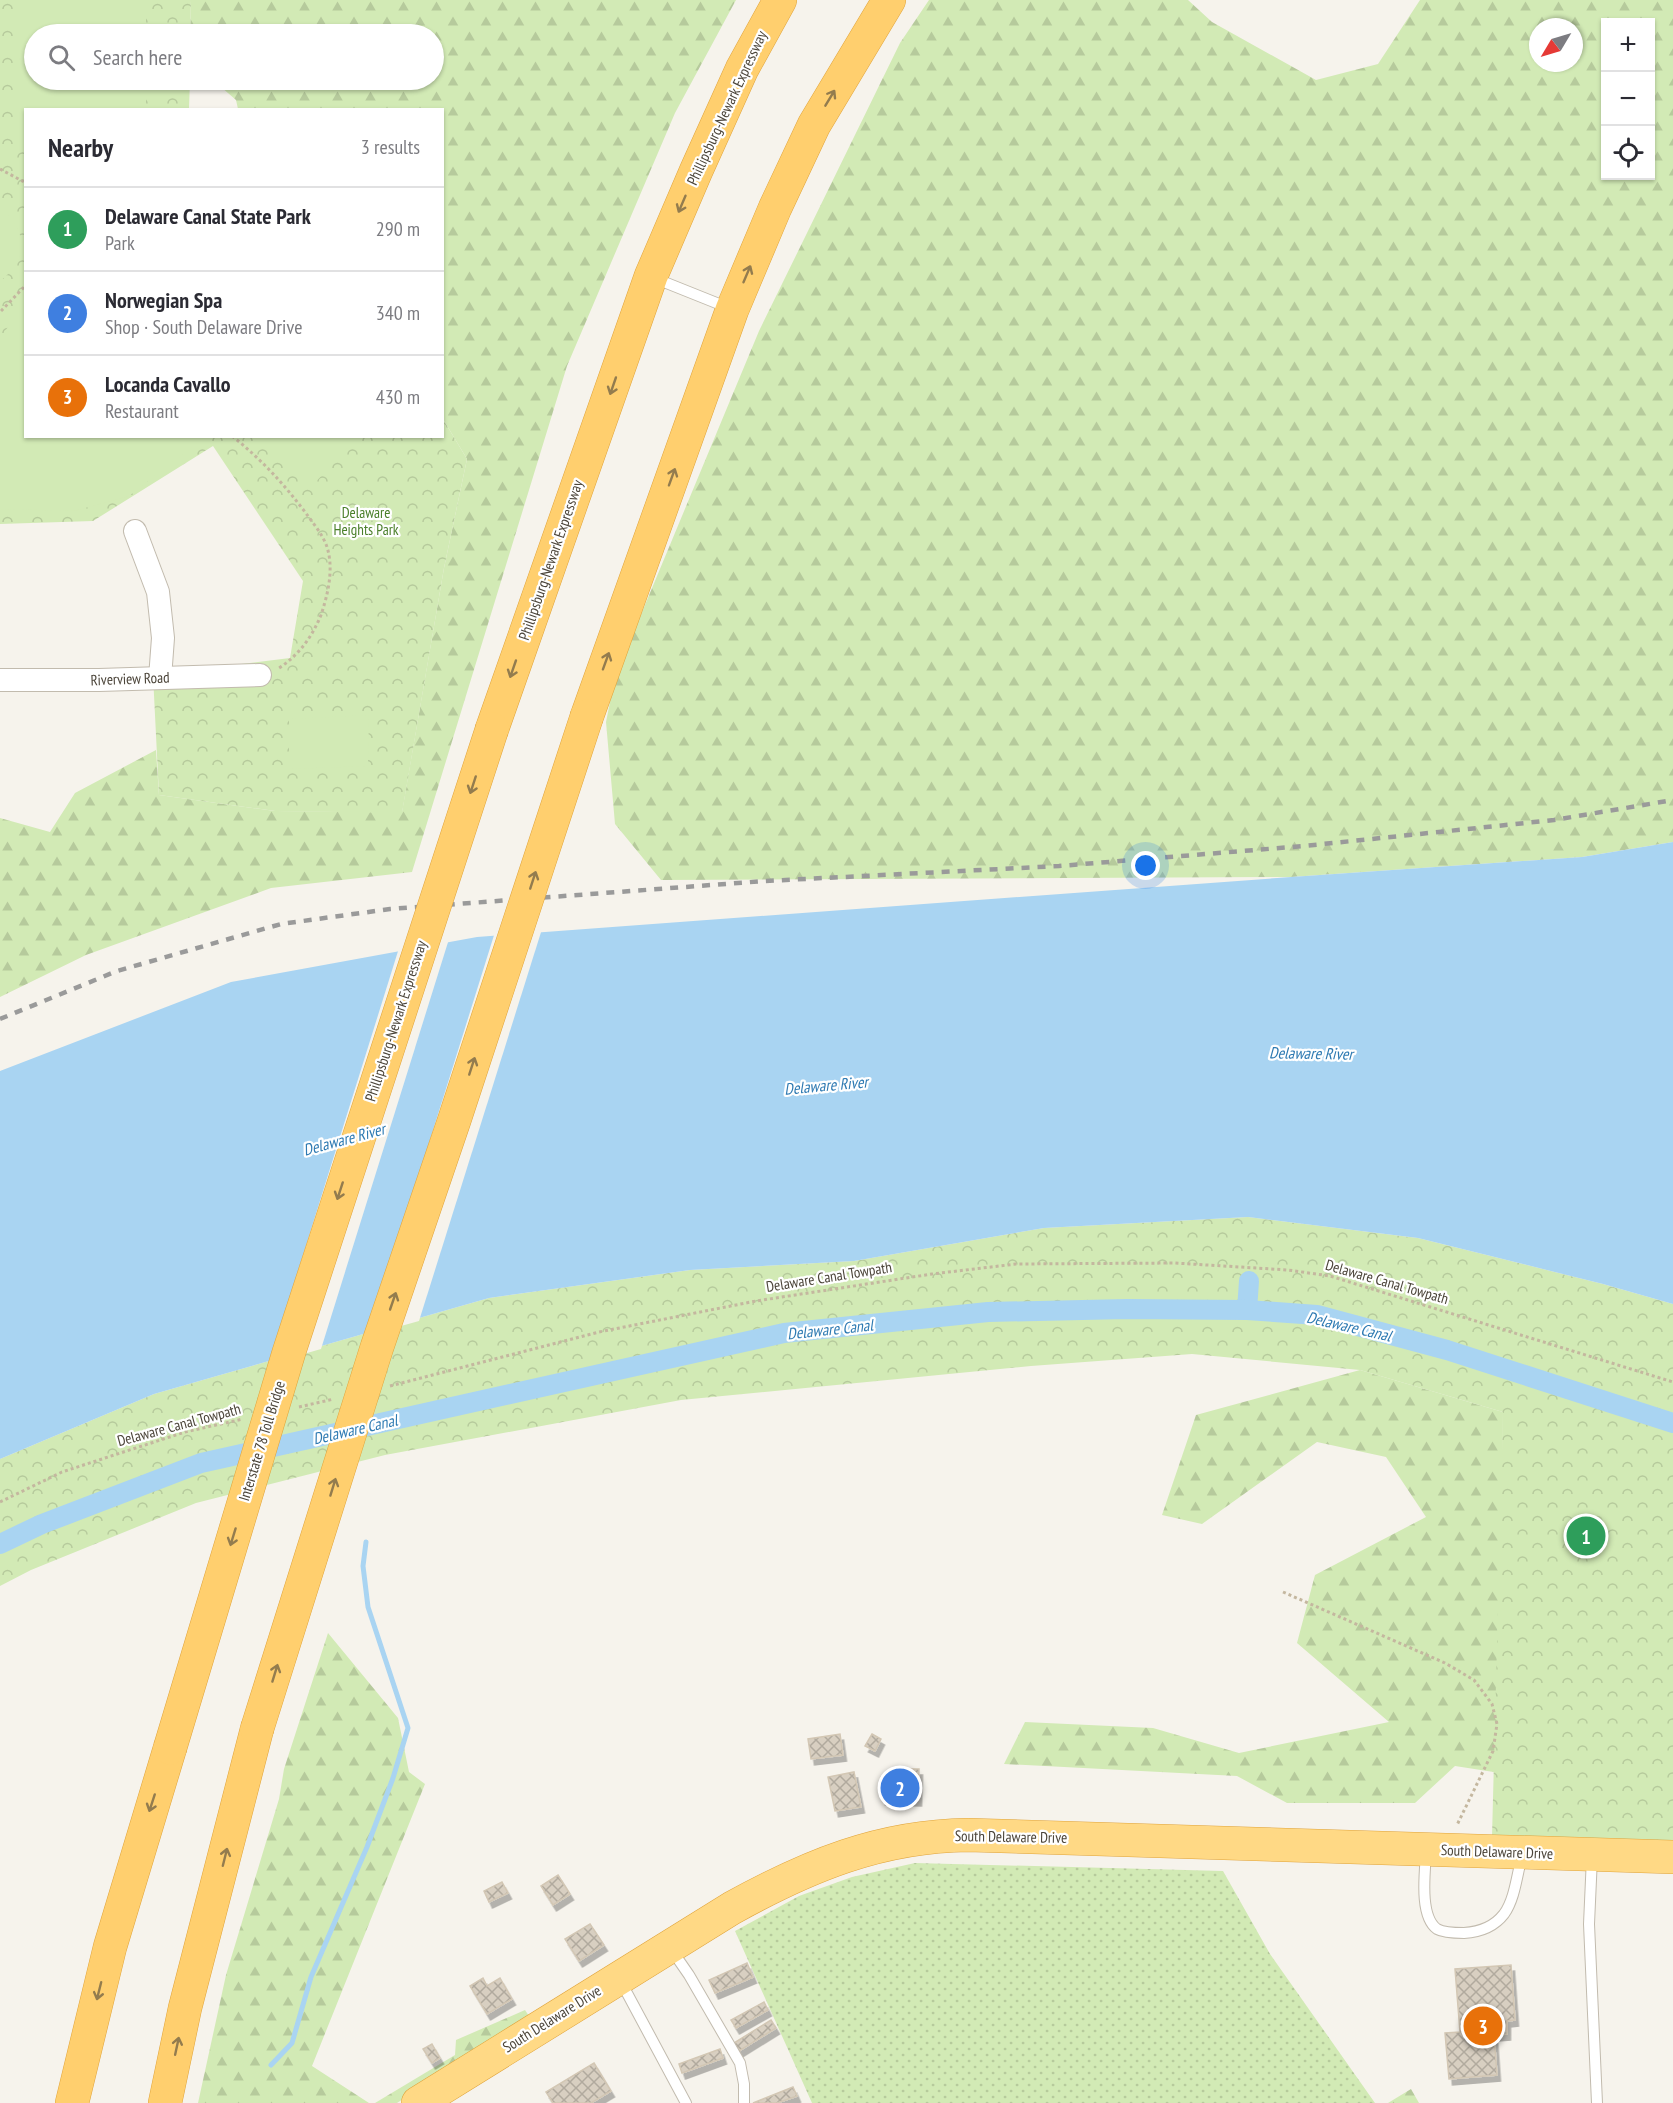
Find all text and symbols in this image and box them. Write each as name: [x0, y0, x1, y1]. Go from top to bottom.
north arrow: [1529, 18, 1583, 72]
map controls: [1601, 18, 1655, 180]
button: +: [1601, 18, 1655, 72]
search box: [24, 24, 444, 90]
street label: Phillipsburg-Newark Expressway: [682, 27, 771, 188]
icon: search: [45, 41, 78, 74]
text: Search here: [93, 43, 182, 71]
button: −: [1601, 72, 1655, 126]
one-way arrow: [825, 90, 837, 107]
button: locate: [1601, 126, 1655, 180]
text: Nearby: [48, 131, 113, 164]
text: 3 results: [361, 134, 420, 160]
one-way arrow: [676, 194, 687, 213]
text: Delaware Canal State Park: [105, 202, 311, 230]
text: 1: [63, 216, 72, 242]
text: 290 m: [376, 216, 420, 242]
text: Park: [105, 230, 135, 256]
one-way arrow: [742, 266, 753, 284]
text: Norwegian Spa: [105, 286, 222, 314]
text: 2: [63, 300, 72, 326]
text: 340 m: [376, 300, 420, 326]
text: Shop · South Delaware Drive: [105, 314, 302, 340]
text: Locanda Cavallo: [105, 370, 231, 398]
one-way arrow: [606, 376, 617, 395]
text: 3: [63, 384, 72, 410]
text: 430 m: [376, 384, 420, 410]
text: Restaurant: [105, 398, 179, 424]
one-way arrow: [668, 468, 679, 487]
street label: Phillipsburg-Newark Expressway: [514, 477, 587, 642]
park label: Delaware Heights Park: [333, 503, 399, 539]
one-way arrow: [602, 652, 613, 670]
one-way arrow: [506, 659, 517, 678]
street label: Riverview Road: [90, 668, 170, 689]
one-way arrow: [467, 775, 478, 794]
your location: [1131, 851, 1160, 880]
one-way arrow: [528, 871, 539, 890]
street label: Phillipsburg-Newark Expressway: [360, 938, 431, 1104]
water label: Delaware River: [1269, 1042, 1356, 1064]
one-way arrow: [467, 1056, 478, 1075]
water label: Delaware River: [783, 1071, 871, 1099]
water label: Delaware River: [301, 1118, 390, 1159]
one-way arrow: [334, 1181, 345, 1200]
street label: Delaware Canal Towpath: [1323, 1255, 1451, 1308]
street label: Delaware Canal Towpath: [765, 1257, 893, 1296]
one-way arrow: [388, 1292, 399, 1311]
water label: Delaware Canal: [1305, 1307, 1394, 1346]
water label: Delaware Canal: [786, 1314, 875, 1343]
street label: Interstate 78 Toll Bridge: [234, 1378, 289, 1503]
street label: Delaware Canal Towpath: [115, 1399, 243, 1450]
water label: Delaware Canal: [311, 1409, 400, 1448]
one-way arrow: [328, 1478, 339, 1497]
pin: 1: [1566, 1514, 1606, 1558]
one-way arrow: [227, 1527, 238, 1546]
one-way arrow: [270, 1664, 281, 1683]
pin: 2: [880, 1766, 920, 1810]
one-way arrow: [146, 1793, 157, 1812]
street label: South Delaware Drive: [955, 1826, 1067, 1847]
street label: South Delaware Drive: [1440, 1840, 1554, 1863]
one-way arrow: [220, 1848, 231, 1867]
one-way arrow: [92, 1981, 104, 2000]
street label: South Delaware Drive: [499, 1981, 604, 2056]
pin: 3: [1464, 2004, 1502, 2048]
one-way arrow: [172, 2037, 183, 2056]

